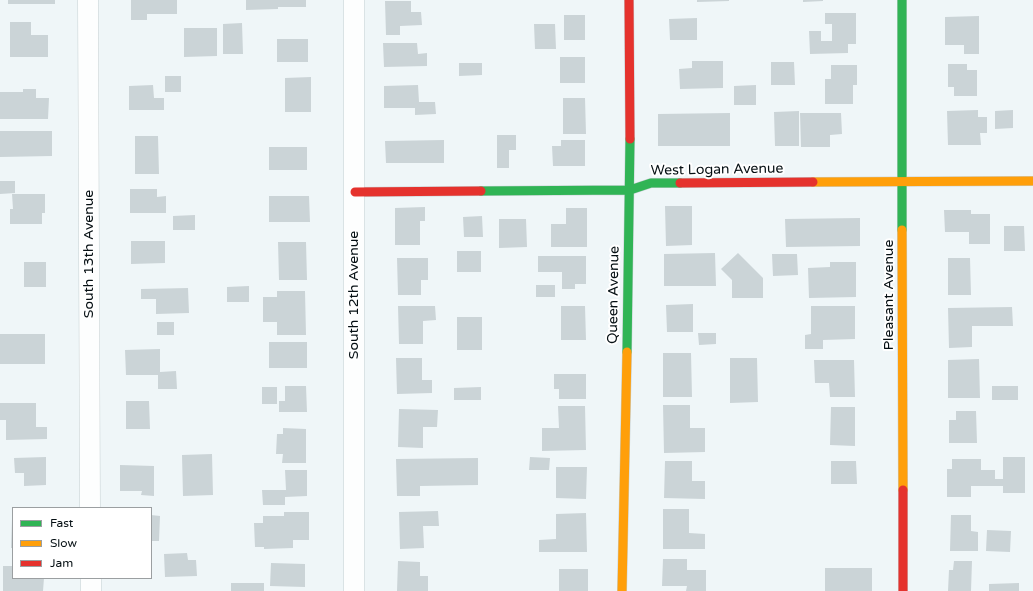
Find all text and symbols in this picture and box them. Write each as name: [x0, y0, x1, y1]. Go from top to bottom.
street label: West Logan Avenue: [651, 160, 783, 180]
street label: South 13th Avenue: [81, 190, 97, 318]
street label: South 12th Avenue: [346, 231, 362, 359]
street label: Pleasant Avenue: [881, 240, 897, 350]
street label: Queen Avenue: [605, 246, 623, 344]
legend: [12, 507, 152, 579]
text: Fast: [50, 516, 73, 530]
text: Slow: [50, 536, 77, 550]
text: Jam: [50, 556, 73, 570]

